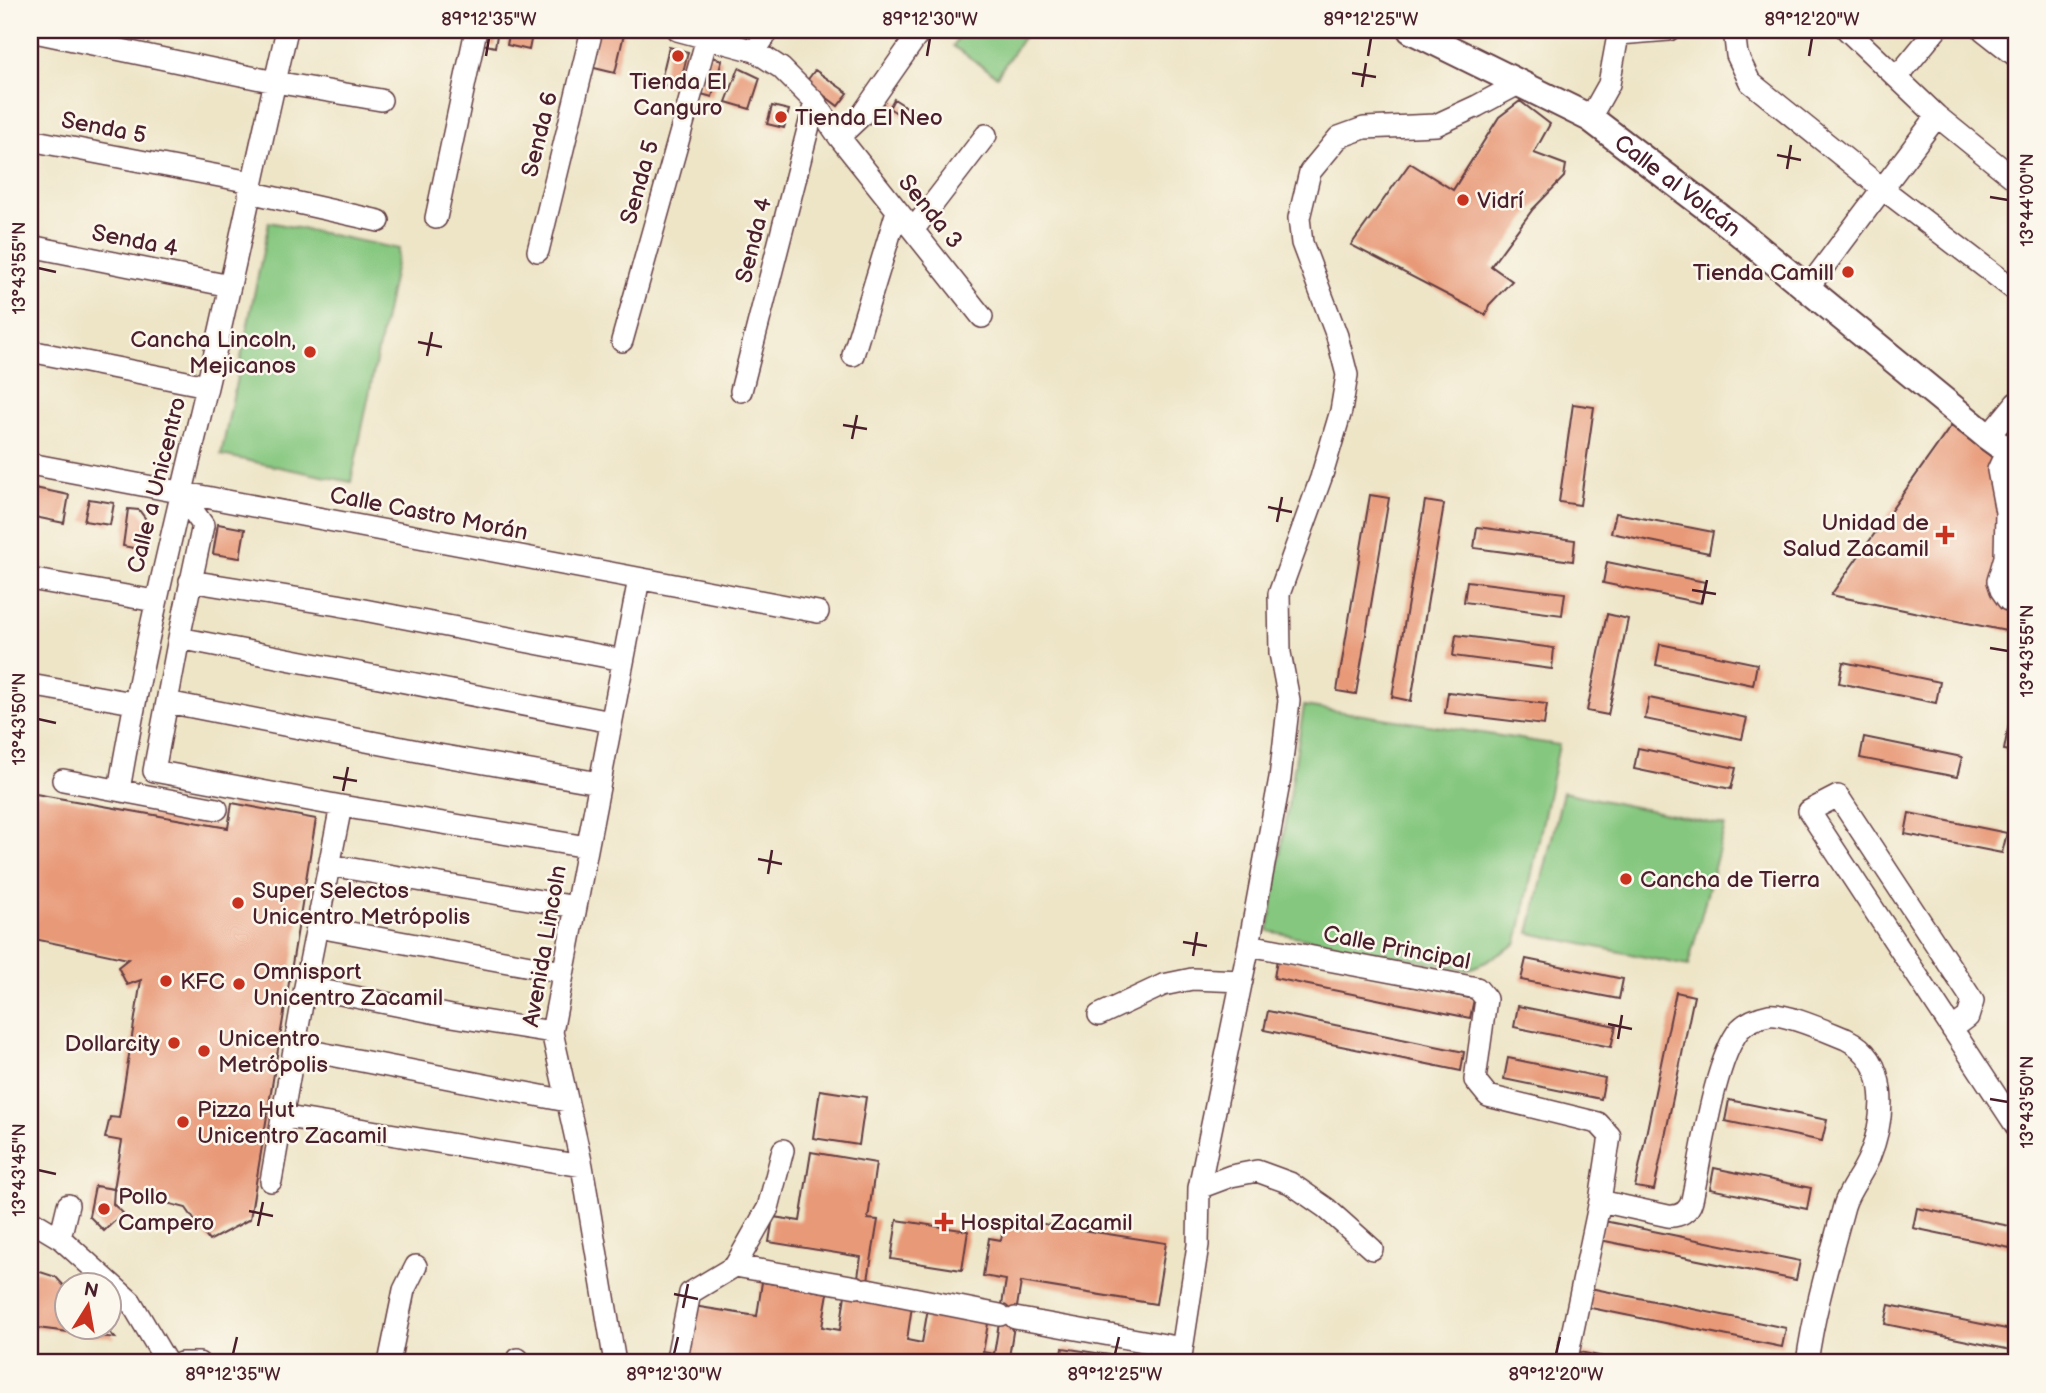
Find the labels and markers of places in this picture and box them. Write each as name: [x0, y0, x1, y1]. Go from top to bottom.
marker: Tienda El Canguro: [670, 48, 686, 64]
place label: Tienda El Canguro: [629, 68, 727, 122]
place label: Tienda El Neo: [795, 104, 943, 132]
marker: Tienda El Neo: [773, 109, 789, 125]
place label: Vidrí: [1477, 187, 1524, 215]
marker: Vidrí: [1455, 192, 1471, 208]
place label: Tienda Camill: [1693, 259, 1834, 287]
marker: Tienda Camill: [1840, 264, 1856, 280]
place label: Cancha Lincoln, Mejicanos: [130, 326, 296, 380]
marker: Cancha Lincoln, Mejicanos: [302, 344, 318, 360]
place label: Unidad de Salud Zacamil: [1783, 509, 1929, 563]
marker: Unidad de Salud Zacamil: [1935, 525, 1955, 545]
place label: Cancha de Tierra: [1640, 866, 1820, 894]
marker: Cancha de Tierra: [1618, 871, 1634, 887]
place label: Super Selectos Unicentro Metrópolis: [252, 877, 470, 931]
marker: Super Selectos Unicentro Metrópolis: [230, 895, 246, 911]
place label: Omnisport Unicentro Zacamil: [253, 958, 443, 1012]
place label: KFC: [180, 968, 225, 996]
marker: KFC: [158, 973, 174, 989]
marker: Omnisport Unicentro Zacamil: [231, 976, 247, 992]
place label: Unicentro Metrópolis: [218, 1025, 328, 1079]
place label: Dollarcity: [64, 1030, 161, 1058]
marker: Dollarcity: [166, 1035, 182, 1051]
marker: Unicentro Metrópolis: [196, 1043, 212, 1059]
place label: Pizza Hut Unicentro Zacamil: [197, 1096, 387, 1150]
marker: Pizza Hut Unicentro Zacamil: [175, 1114, 191, 1130]
place label: Pollo Campero: [118, 1183, 214, 1237]
marker: Pollo Campero: [96, 1201, 112, 1217]
place label: Hospital Zacamil: [960, 1209, 1133, 1237]
marker: Hospital Zacamil: [934, 1212, 954, 1232]

